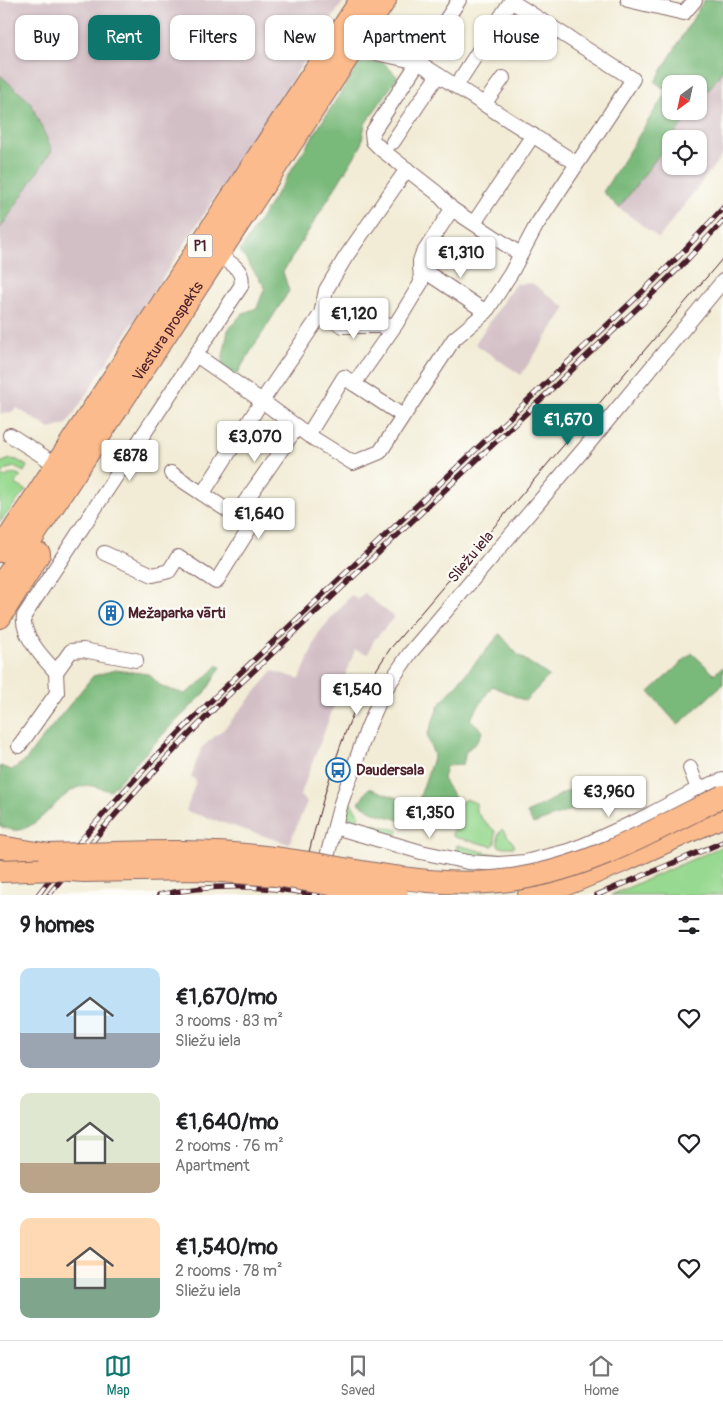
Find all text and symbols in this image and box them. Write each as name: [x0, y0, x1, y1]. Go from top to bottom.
chip: Buy: [15, 15, 78, 60]
chip: Rent: [88, 15, 160, 60]
chip: Filters: [170, 15, 255, 60]
chip: New: [265, 15, 334, 60]
chip: Apartment: [344, 15, 464, 60]
chip: House: [474, 15, 557, 60]
north arrow: [662, 75, 708, 120]
map controls: [662, 75, 707, 175]
button: locate: [662, 130, 707, 175]
road number: P1: [188, 235, 212, 258]
pin: €1,310: [420, 236, 502, 279]
text: €1,310: [438, 243, 485, 263]
street label: Viestura prospekts: [128, 277, 208, 385]
pin: €1,120: [313, 298, 395, 340]
text: €1,120: [330, 304, 378, 324]
pin: €1,670: [527, 404, 609, 446]
text: €1,670: [543, 410, 593, 430]
pin: €3,070: [214, 420, 296, 463]
text: €3,070: [228, 427, 282, 447]
pin: €878: [100, 440, 160, 482]
text: €878: [112, 446, 148, 466]
pin: €1,640: [218, 498, 300, 540]
text: €1,640: [234, 504, 284, 524]
street label: Sliežu iela: [444, 527, 498, 587]
building icon: Mežaparka vārti: [98, 600, 124, 626]
place label: Mežaparka vārti: [128, 604, 226, 623]
pin: €1,540: [316, 674, 398, 716]
text: €1,540: [332, 680, 382, 700]
bus stop icon: Daudersala: [325, 757, 351, 783]
place label: Daudersala: [356, 761, 424, 780]
pin: €3,960: [568, 776, 650, 818]
text: €3,960: [583, 782, 635, 802]
pin: €1,350: [389, 796, 471, 839]
text: €1,350: [405, 803, 455, 823]
icon: filters: [675, 911, 703, 939]
text: 9 homes: [20, 912, 94, 939]
text: €1,670/mo: [175, 984, 277, 1011]
icon: home: [60, 988, 120, 1048]
icon: heart: [675, 1004, 703, 1032]
text: 3 rooms · 83 m²: [175, 1011, 283, 1031]
text: Sliežu iela: [175, 1031, 241, 1051]
text: €1,640/mo: [175, 1109, 279, 1136]
icon: home: [60, 1113, 120, 1173]
icon: heart: [675, 1129, 703, 1157]
text: 2 rooms · 76 m²: [175, 1136, 284, 1156]
text: Apartment: [175, 1156, 250, 1176]
text: €1,540/mo: [175, 1234, 278, 1261]
icon: home: [60, 1238, 120, 1298]
icon: heart: [675, 1254, 703, 1282]
text: 2 rooms · 78 m²: [175, 1261, 282, 1281]
text: Sliežu iela: [175, 1281, 241, 1301]
tab: Map: [104, 1352, 132, 1399]
tab: Saved: [340, 1352, 375, 1399]
tab: Home: [584, 1352, 619, 1399]

